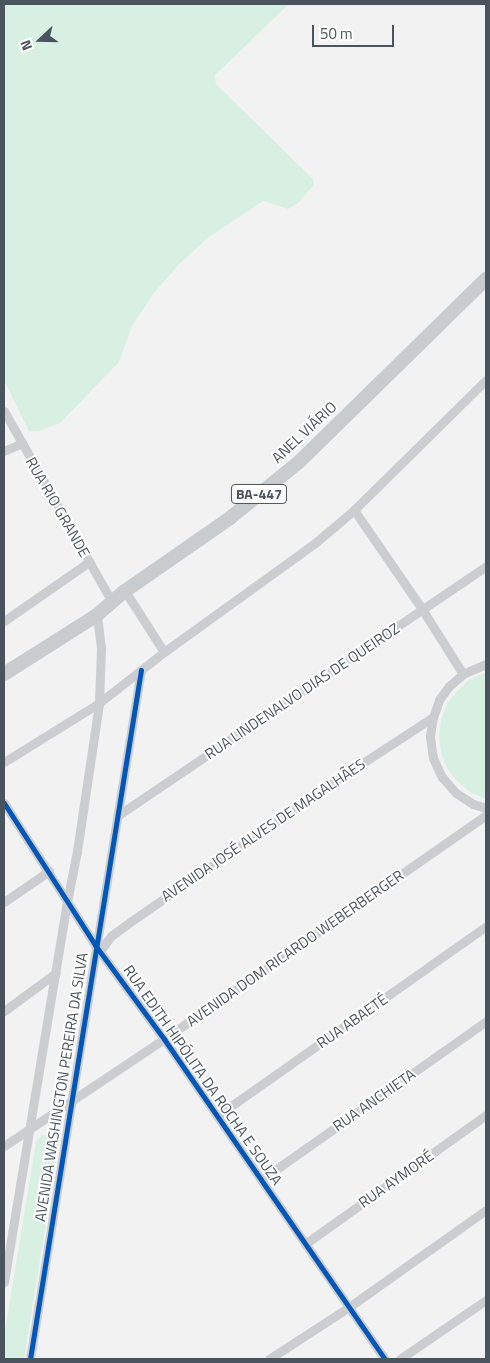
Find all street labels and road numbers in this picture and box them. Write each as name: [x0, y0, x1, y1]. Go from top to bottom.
street label: ANEL VIÁRIO: [268, 397, 340, 467]
street label: RUA RIO GRANDE: [22, 454, 94, 560]
road number: BA-447: [230, 482, 288, 506]
street label: RUA LINDENALVO DIAS DE QUEIROZ: [201, 619, 403, 763]
street label: AVENIDA JOSÉ ALVES DE MAGALHÃES: [158, 755, 368, 905]
street label: AVENIDA DOM RICARDO WEBERBERGER: [183, 866, 407, 1030]
street label: AVENIDA WASHINGTON PEREIRA DA SILVA: [31, 951, 91, 1223]
street label: RUA EDITH HIPÓLITA DA ROCHA E SOUZA: [120, 961, 286, 1189]
street label: RUA ABAETÉ: [313, 990, 391, 1052]
street label: RUA ANCHIETA: [329, 1065, 419, 1135]
street label: RUA AYMORÉ: [355, 1147, 437, 1211]

